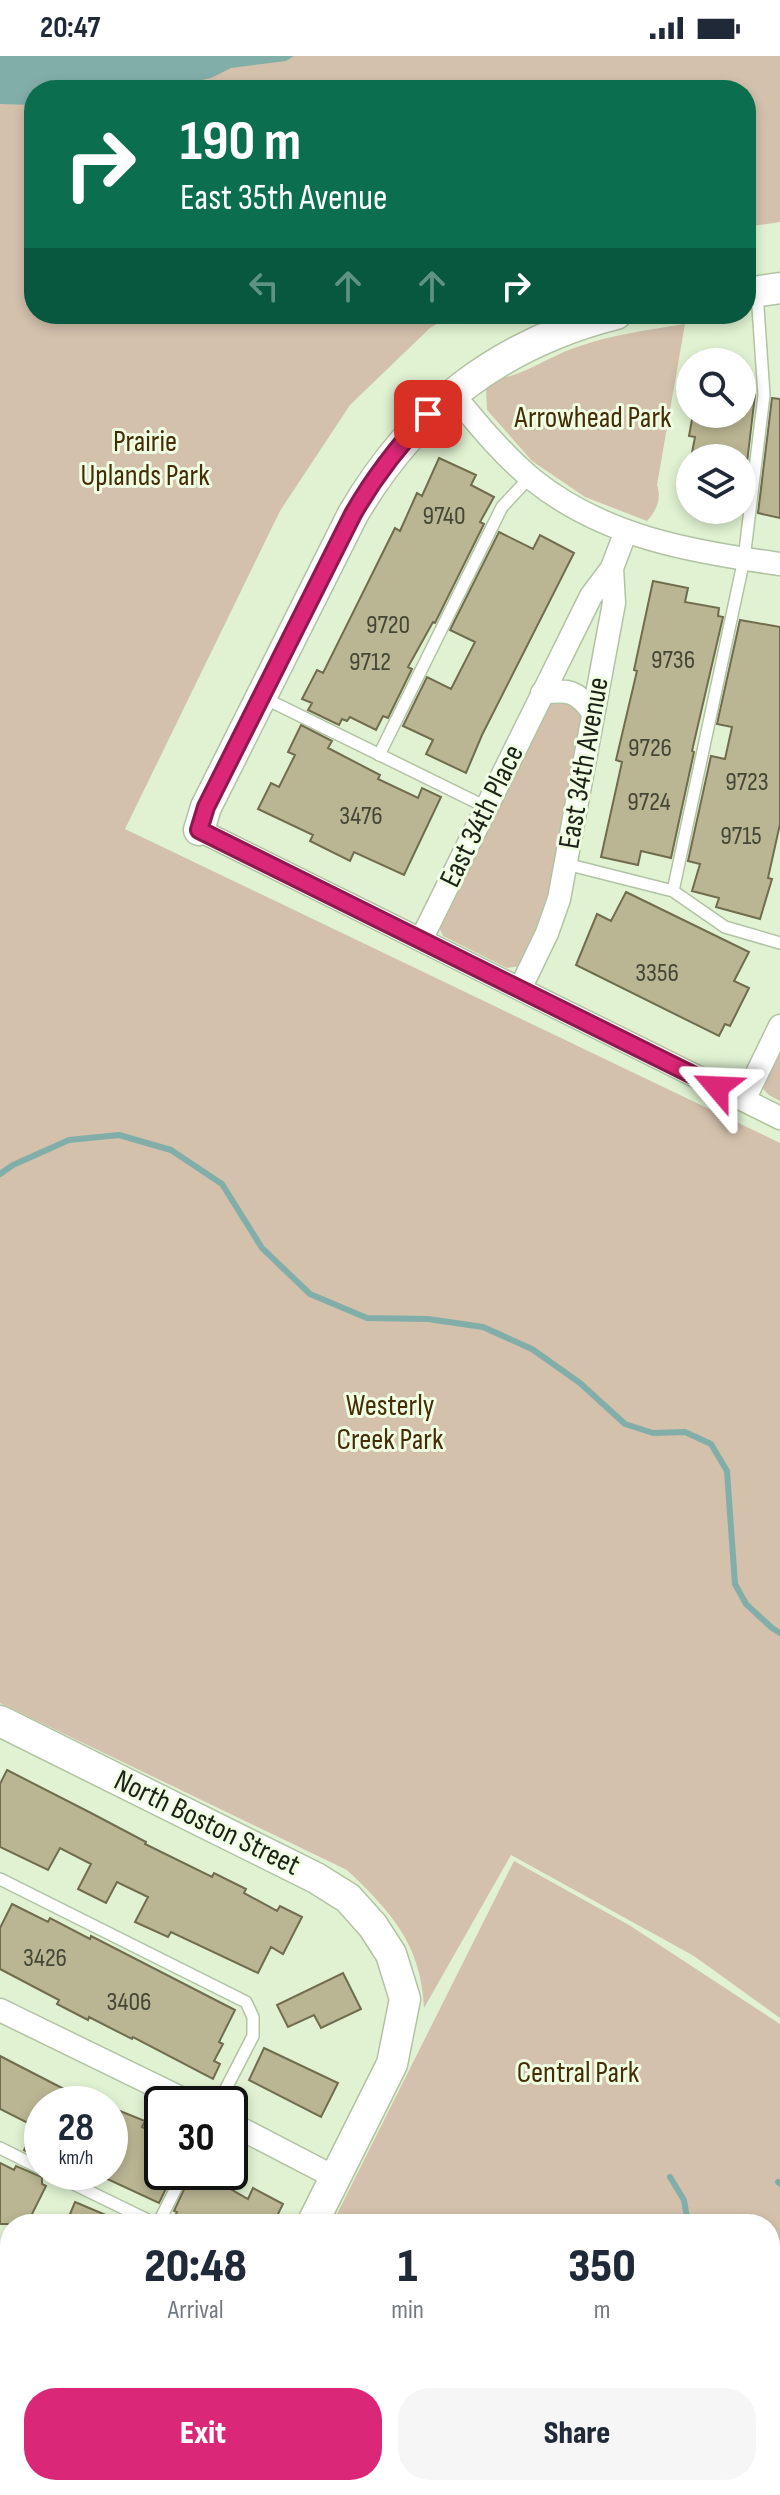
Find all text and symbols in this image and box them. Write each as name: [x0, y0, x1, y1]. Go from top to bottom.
text: 20:47: [40, 10, 100, 46]
text: 190 m: [180, 109, 301, 176]
icon: right: [48, 112, 152, 216]
text: East 35th Avenue: [180, 177, 387, 220]
icon: left: [242, 264, 286, 308]
icon: ahead: [326, 264, 370, 308]
icon: ahead: [410, 264, 454, 308]
icon: right: [494, 264, 538, 308]
map controls: [676, 348, 756, 524]
button: search: [676, 348, 756, 428]
pin: [394, 380, 462, 448]
icon: arrive: [406, 392, 450, 436]
park label: Arrowhead Park: [514, 400, 672, 436]
park label: Prairie Uplands Park: [80, 424, 210, 494]
button: layers: [676, 444, 756, 524]
house number: 9740: [422, 501, 466, 532]
house number: 9720: [366, 610, 410, 641]
house number: 9736: [651, 645, 695, 676]
house number: 9712: [349, 647, 391, 678]
street label: East 34th Avenue: [551, 674, 617, 852]
house number: 9726: [628, 733, 672, 764]
street label: East 34th Place: [432, 739, 532, 893]
house number: 9723: [725, 767, 769, 798]
house number: 9724: [627, 787, 671, 818]
house number: 3476: [339, 801, 383, 832]
house number: 9715: [720, 821, 762, 852]
house number: 3356: [635, 958, 679, 989]
position arrow: [675, 1045, 759, 1129]
park label: Westerly Creek Park: [337, 1388, 444, 1458]
street label: North Boston Street: [108, 1762, 306, 1884]
house number: 3426: [23, 1943, 67, 1974]
house number: 3406: [107, 1987, 151, 2018]
park label: Central Park: [517, 2055, 640, 2091]
speed limit sign: 30: [144, 2086, 248, 2190]
text: 28: [58, 2104, 94, 2152]
text: km/h: [59, 2146, 93, 2170]
text: 20:48: [144, 2238, 247, 2295]
text: 1: [398, 2238, 417, 2295]
text: 350: [568, 2238, 636, 2295]
text: Arrival: [168, 2295, 224, 2326]
text: min: [391, 2295, 424, 2326]
text: m: [594, 2295, 610, 2326]
button: Exit: [24, 2388, 382, 2480]
button: Share: [398, 2388, 756, 2480]

